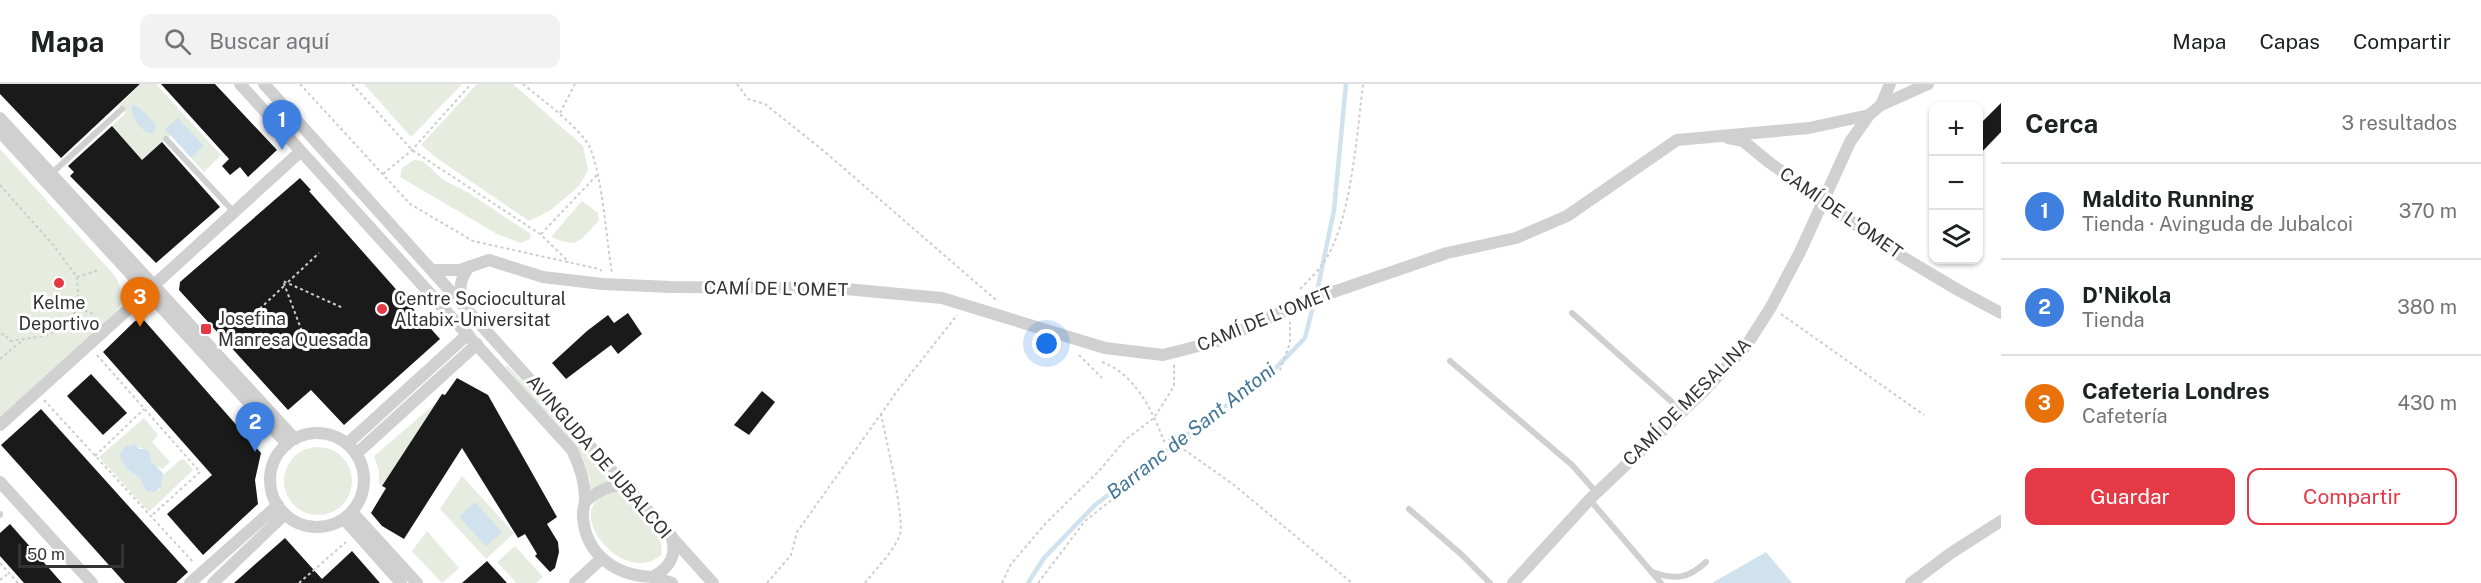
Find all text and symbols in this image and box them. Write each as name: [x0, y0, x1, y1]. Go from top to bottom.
search box: [140, 14, 560, 68]
text: Mapa: [30, 25, 104, 58]
icon: search: [161, 25, 194, 58]
text: Buscar aquí: [209, 28, 329, 54]
text: Mapa: [2172, 29, 2226, 54]
text: Capas: [2259, 29, 2320, 54]
text: Compartir: [2353, 29, 2451, 54]
pin: 1: [262, 100, 302, 150]
map controls: [1929, 102, 1983, 264]
button: +: [1929, 102, 1983, 156]
text: Cerca: [2025, 108, 2098, 139]
text: 3 resultados: [2341, 111, 2457, 135]
button: −: [1929, 156, 1983, 210]
street label: CAMÍ DE L'OMET: [1776, 162, 1907, 263]
text: Maldito Running: [2082, 186, 2254, 212]
text: 1: [2040, 199, 2049, 223]
text: 370 m: [2399, 199, 2457, 223]
button: layers: [1929, 210, 1983, 264]
text: Tienda · Avinguda de Jubalcoi: [2082, 212, 2353, 236]
marker: Kelme Deportivo: [52, 276, 66, 290]
street label: CAMÍ DE L'OMET: [704, 276, 849, 300]
pin: 3: [120, 278, 160, 327]
street label: CAMÍ DE L'OMET: [1194, 281, 1336, 355]
text: D'Nikola: [2082, 282, 2171, 308]
place label: Centre Sociocultural Altabix-Universitat: [394, 288, 566, 330]
place label: Kelme Deportivo: [19, 292, 99, 334]
text: 2: [2038, 295, 2051, 319]
text: 380 m: [2397, 295, 2457, 319]
marker: Centre Sociocultural Altabix-Universitat: [375, 302, 389, 316]
place label: Josefina Manresa Quesada: [218, 308, 369, 350]
text: Tienda: [2082, 308, 2145, 332]
marker: Josefina Manresa Quesada: [199, 322, 213, 336]
your location: [1032, 329, 1061, 358]
street label: CAMÍ DE MESALINA: [1618, 333, 1755, 470]
water label: Barranc de Sant Antoni: [1102, 358, 1280, 504]
street label: AVINGUDA DE JUBALCOI: [523, 371, 676, 543]
text: Cafeteria Londres: [2082, 378, 2270, 404]
text: 3: [2038, 391, 2051, 415]
text: 430 m: [2398, 391, 2457, 415]
pin: 2: [236, 402, 274, 452]
text: Cafetería: [2082, 404, 2168, 428]
button: Guardar: [2025, 468, 2235, 525]
button: Compartir: [2247, 468, 2457, 525]
scale bar: [18, 541, 124, 568]
text: 50 m: [27, 545, 65, 564]

